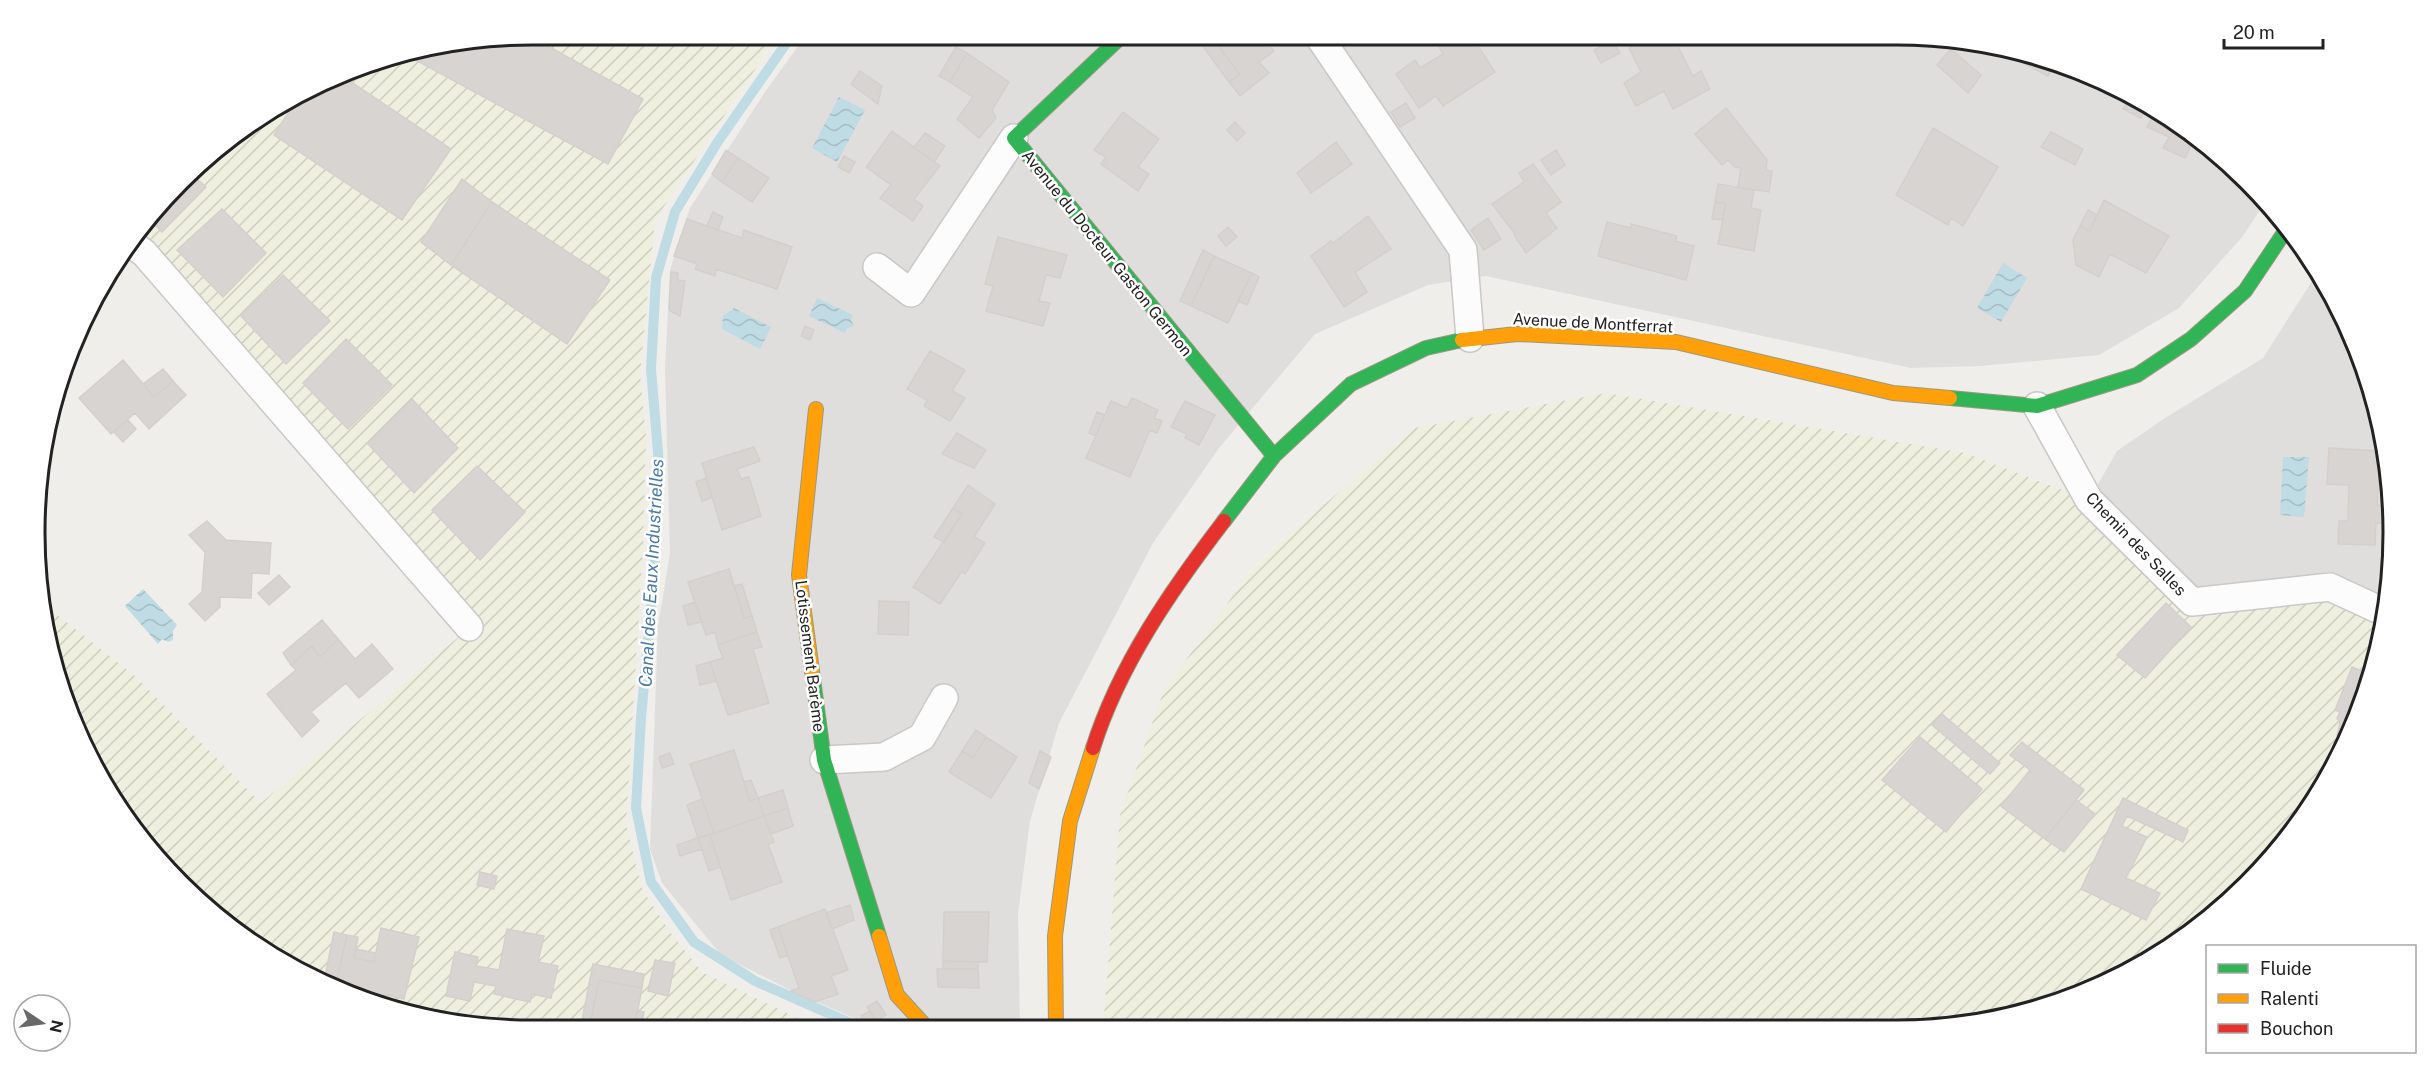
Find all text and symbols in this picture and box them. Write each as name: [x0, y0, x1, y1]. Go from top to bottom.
scale bar: [2224, 12, 2323, 50]
text: 20 m: [2233, 22, 2275, 43]
street label: Avenue du Docteur Gaston Germon: [1018, 146, 1196, 360]
street label: Avenue de Montferrat: [1512, 309, 1674, 337]
water label: Canal des Eaux Industrielles: [635, 458, 667, 688]
street label: Chemin des Salles: [2082, 488, 2190, 600]
street label: Lotissement Barème: [791, 579, 829, 733]
legend: [2206, 945, 2416, 1053]
text: Fluide: [2260, 958, 2312, 979]
text: Ralenti: [2260, 988, 2319, 1009]
north arrow: [12, 993, 72, 1053]
text: N: [45, 1018, 67, 1034]
text: Bouchon: [2260, 1018, 2333, 1039]

